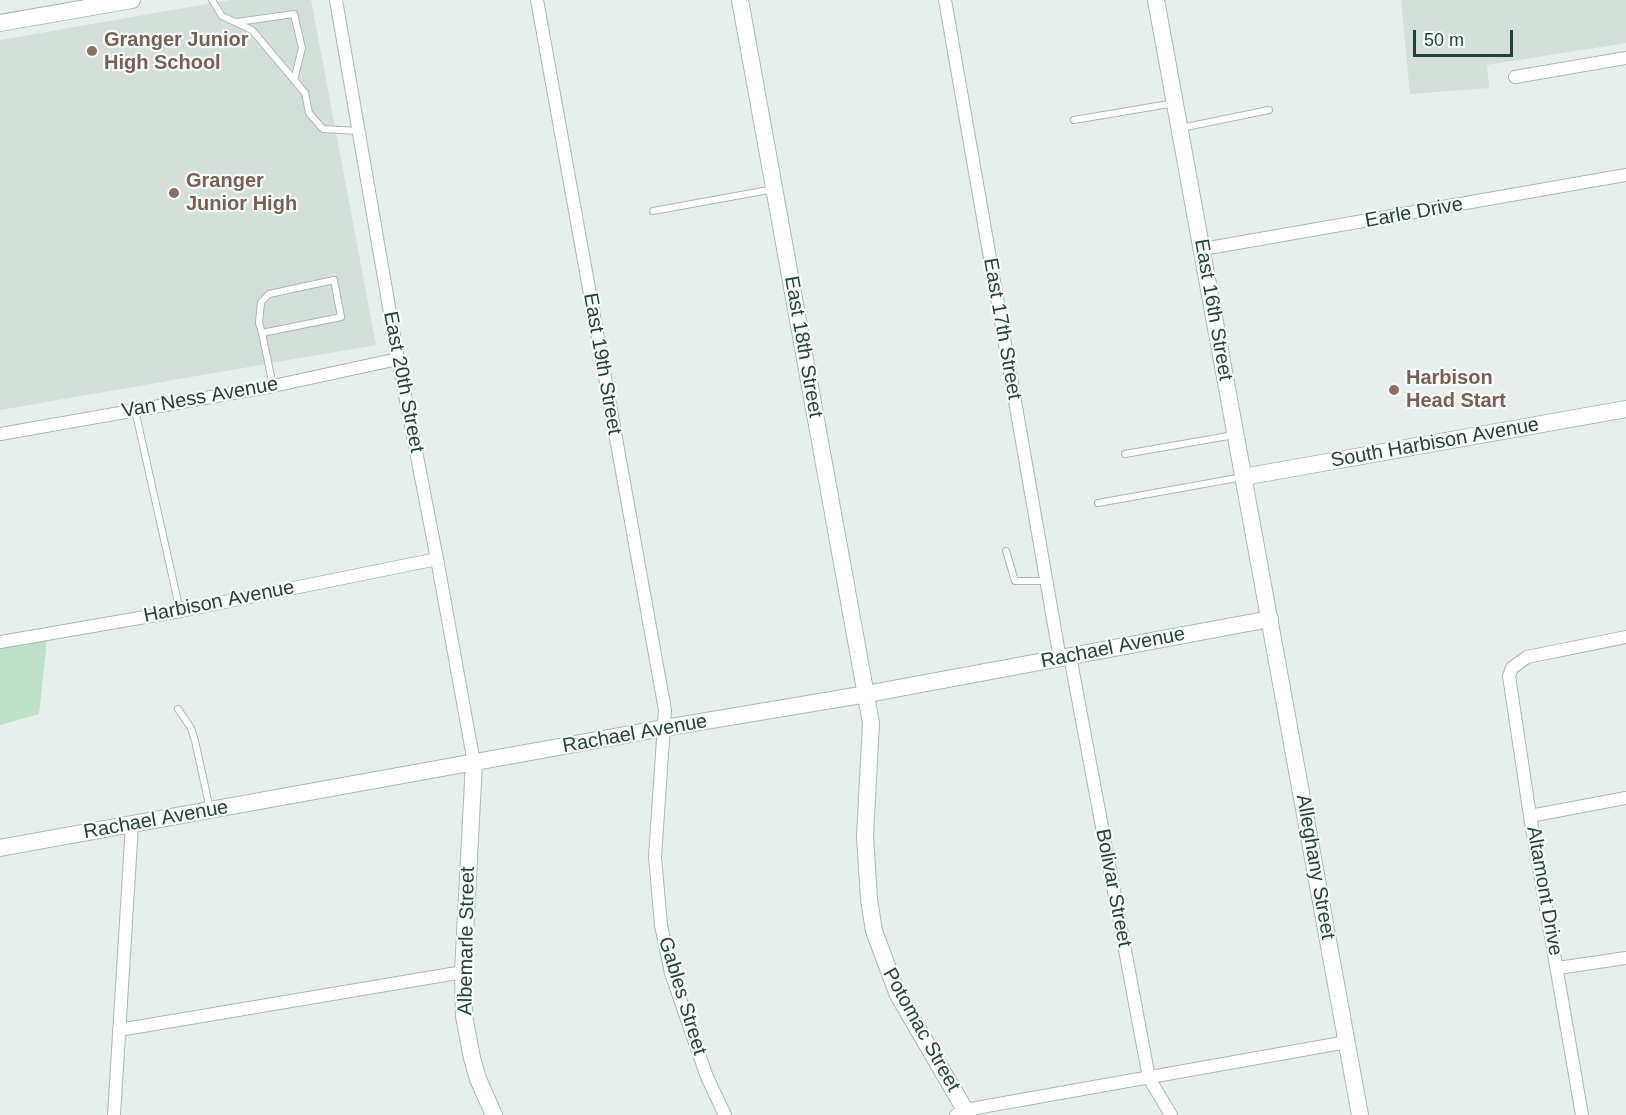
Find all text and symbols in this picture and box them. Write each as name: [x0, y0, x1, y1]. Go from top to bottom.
scale bar: [1416, 18, 1516, 56]
place label: Granger Junior High School: [104, 28, 248, 75]
text: 50 m: [1424, 30, 1464, 50]
marker: Granger Junior High School: [85, 44, 99, 58]
place label: Granger Junior High: [186, 169, 297, 216]
marker: Granger Junior High: [167, 186, 181, 200]
street label: Earle Drive: [1363, 193, 1465, 233]
street label: East 16th Street: [1189, 237, 1237, 383]
street label: East 17th Street: [978, 256, 1026, 402]
street label: East 18th Street: [779, 274, 827, 420]
street label: East 19th Street: [578, 291, 626, 437]
street label: East 20th Street: [378, 309, 428, 455]
place label: Harbison Head Start: [1406, 366, 1506, 413]
street label: Van Ness Avenue: [120, 372, 280, 424]
marker: Harbison Head Start: [1387, 383, 1401, 397]
street label: South Harbison Avenue: [1329, 413, 1541, 473]
street label: Harbison Avenue: [142, 576, 296, 628]
street label: Rachael Avenue: [1039, 622, 1187, 674]
street label: Rachael Avenue: [561, 709, 709, 759]
street label: Alleghany Street: [1290, 793, 1340, 941]
street label: Rachael Avenue: [82, 795, 230, 845]
street label: Altamont Drive: [1521, 824, 1567, 958]
street label: Bolivar Street: [1090, 827, 1136, 949]
street label: Albemarle Street: [454, 866, 480, 1016]
street label: Gables Street: [653, 934, 711, 1058]
street label: Potomac Street: [877, 964, 965, 1096]

